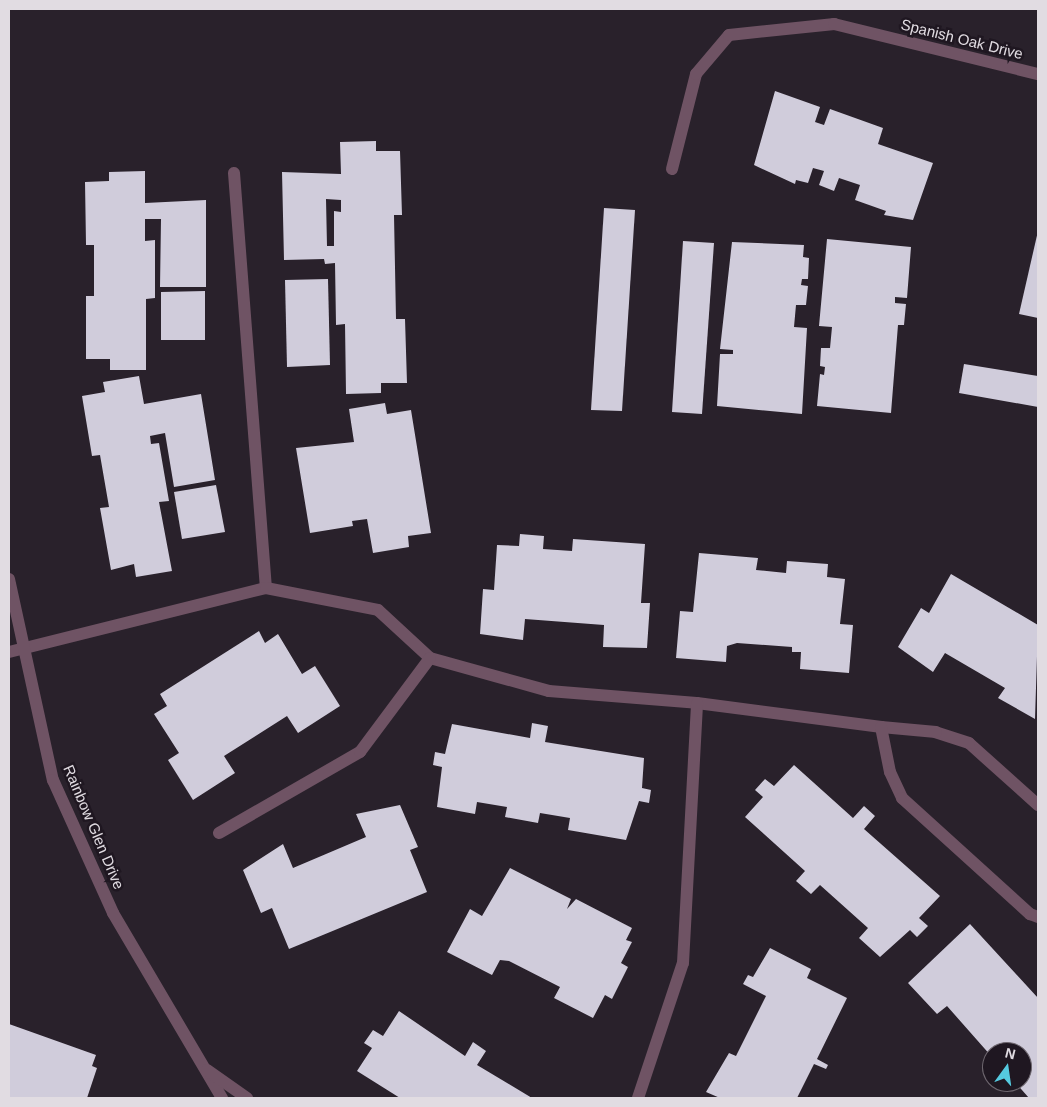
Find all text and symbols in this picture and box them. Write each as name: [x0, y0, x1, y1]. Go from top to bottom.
street label: Spanish Oak Drive: [899, 15, 1025, 63]
street label: Rainbow Glen Drive: [60, 762, 128, 892]
north arrow: [982, 1042, 1032, 1092]
text: N: [1004, 1044, 1017, 1062]

